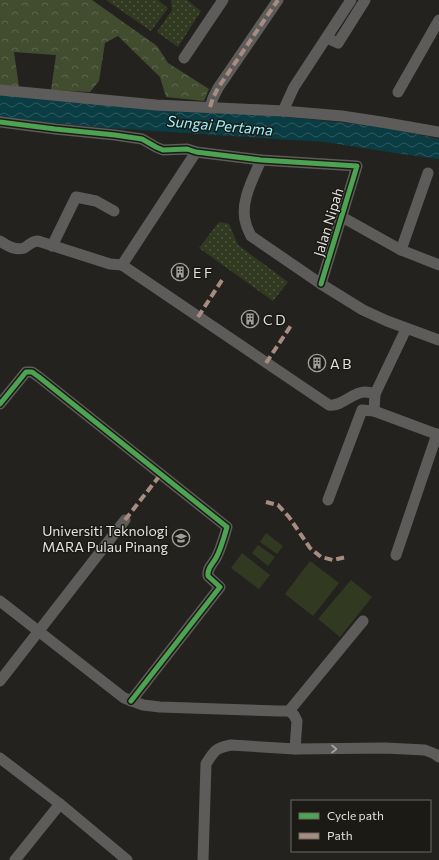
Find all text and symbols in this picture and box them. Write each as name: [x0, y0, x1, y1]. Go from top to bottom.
water label: Sungai Pertama: [166, 111, 274, 139]
street label: Jalan Nipah: [310, 186, 346, 258]
building icon: E F: [170, 262, 190, 282]
place label: E F: [193, 264, 212, 281]
building icon: C D: [240, 309, 260, 329]
place label: C D: [263, 311, 286, 328]
building icon: A B: [307, 353, 327, 373]
place label: A B: [330, 355, 351, 372]
place label: Universiti Teknologi MARA Pulau Pinang: [42, 522, 168, 555]
school or university icon: Universiti Teknologi MARA Pulau Pinang: [171, 528, 191, 548]
one-way arrow: [331, 745, 337, 753]
legend: [291, 800, 431, 852]
text: Cycle path: [327, 808, 384, 822]
text: Path: [327, 828, 353, 842]

